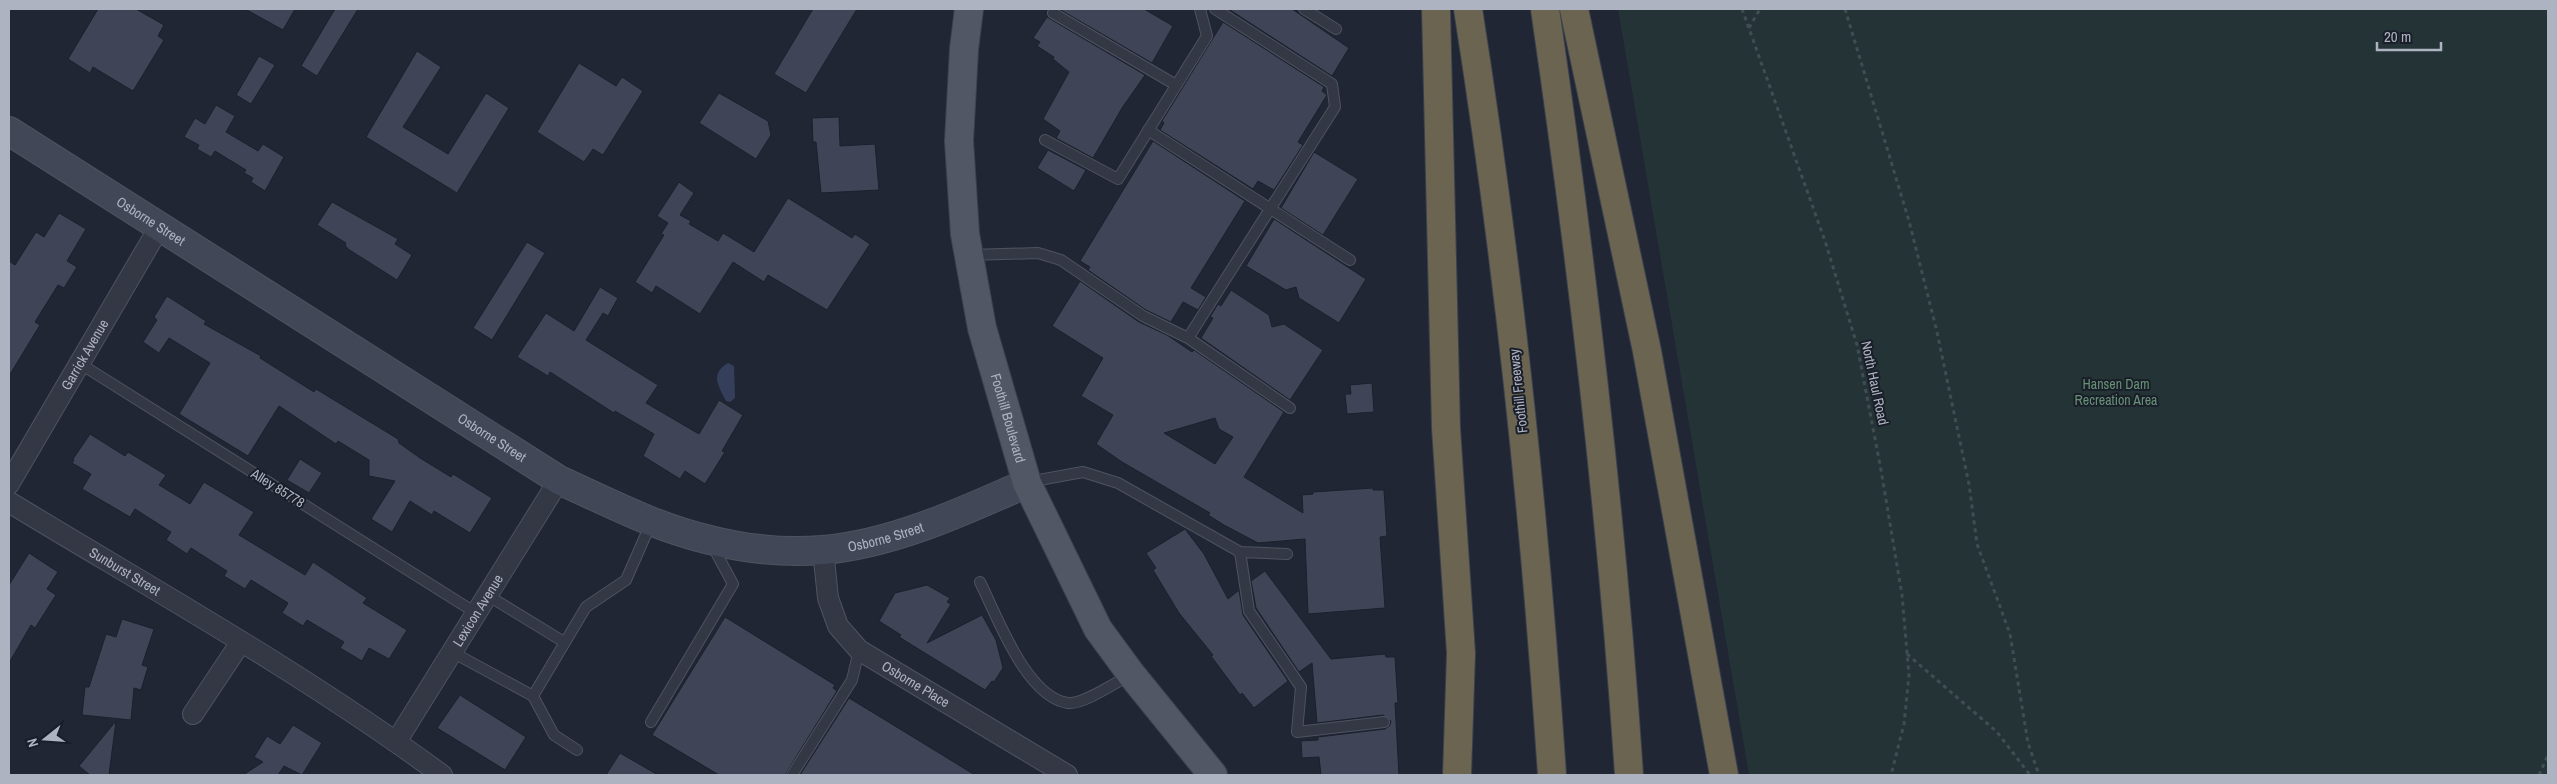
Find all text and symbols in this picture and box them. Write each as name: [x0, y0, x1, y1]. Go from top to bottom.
scale bar: [2377, 20, 2441, 52]
text: 20 m: [2384, 26, 2411, 47]
street label: Osborne Street: [113, 193, 189, 249]
street label: Garrick Avenue: [57, 316, 112, 393]
street label: North Haul Road: [1857, 339, 1893, 427]
street label: Foothill Freeway: [1505, 348, 1531, 434]
street label: Foothill Boulevard: [987, 371, 1030, 465]
park label: Hansen Dam Recreation Area: [2075, 375, 2158, 409]
street label: Osborne Street: [454, 409, 530, 466]
street label: Alley 85778: [247, 464, 308, 512]
street label: Osborne Street: [846, 518, 926, 556]
street label: Sunburst Street: [86, 543, 164, 599]
street label: Lexicon Avenue: [449, 571, 507, 650]
street label: Osborne Place: [878, 657, 953, 711]
north arrow: [20, 714, 70, 764]
text: N: [23, 736, 42, 749]

